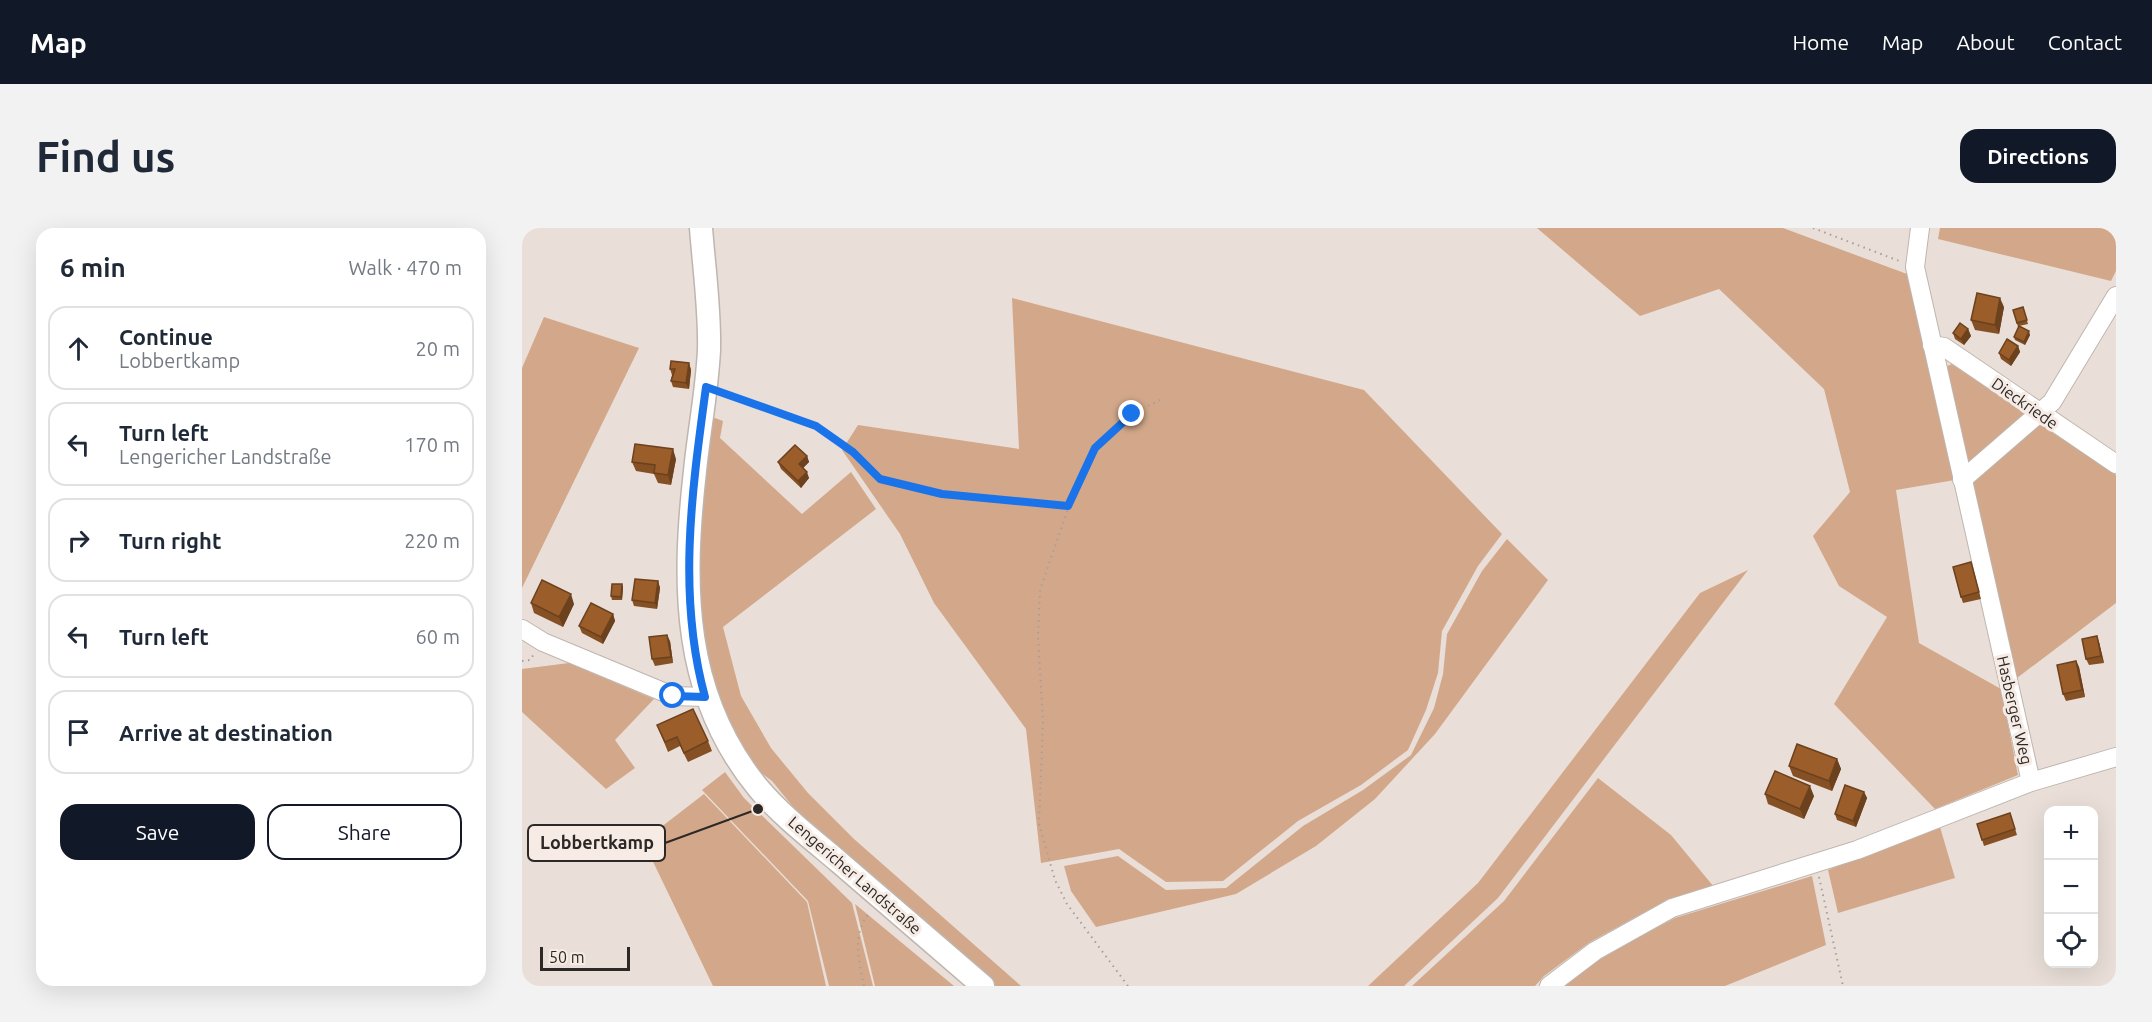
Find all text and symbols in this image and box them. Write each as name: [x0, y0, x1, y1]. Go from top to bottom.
text: Map: [30, 27, 87, 58]
text: Home: [1792, 30, 1849, 54]
text: Map: [1882, 30, 1923, 54]
text: About: [1956, 30, 2015, 54]
text: Contact: [2048, 30, 2122, 54]
button: Directions: [1960, 129, 2116, 183]
text: Find us: [36, 133, 175, 180]
text: 6 min: [60, 253, 126, 282]
text: Walk · 470 m: [349, 256, 462, 279]
text: Continue: [119, 324, 213, 349]
icon: ahead: [62, 332, 95, 365]
text: 20 m: [416, 337, 460, 360]
text: Lobbertkamp: [119, 349, 240, 372]
street label: Dieckriede: [1988, 374, 2062, 432]
route end: [1118, 400, 1144, 426]
text: Turn left: [119, 420, 209, 445]
icon: left: [62, 428, 95, 461]
text: 170 m: [404, 433, 460, 456]
text: Lengericher Landstraße: [119, 445, 332, 468]
icon: right: [62, 524, 95, 557]
text: Turn right: [119, 528, 221, 553]
text: 220 m: [404, 529, 460, 552]
icon: left: [62, 620, 95, 653]
text: Turn left: [119, 624, 209, 649]
text: 60 m: [416, 625, 460, 648]
street label: Hasberger Weg: [1994, 654, 2036, 766]
route start: [659, 682, 685, 708]
icon: arrive: [62, 716, 95, 749]
text: Arrive at destination: [119, 720, 333, 745]
button: Save: [60, 804, 255, 860]
button: Share: [267, 804, 462, 860]
map controls: [2044, 806, 2098, 968]
button: +: [2044, 806, 2098, 860]
street label: Lengericher Landstraße: [785, 812, 925, 938]
callout: Lobbertkamp: [528, 825, 665, 861]
text: Lobbertkamp: [540, 832, 654, 852]
button: −: [2044, 860, 2098, 914]
button: locate: [2044, 914, 2098, 968]
scale bar: [540, 944, 630, 972]
text: 50 m: [549, 948, 585, 966]

